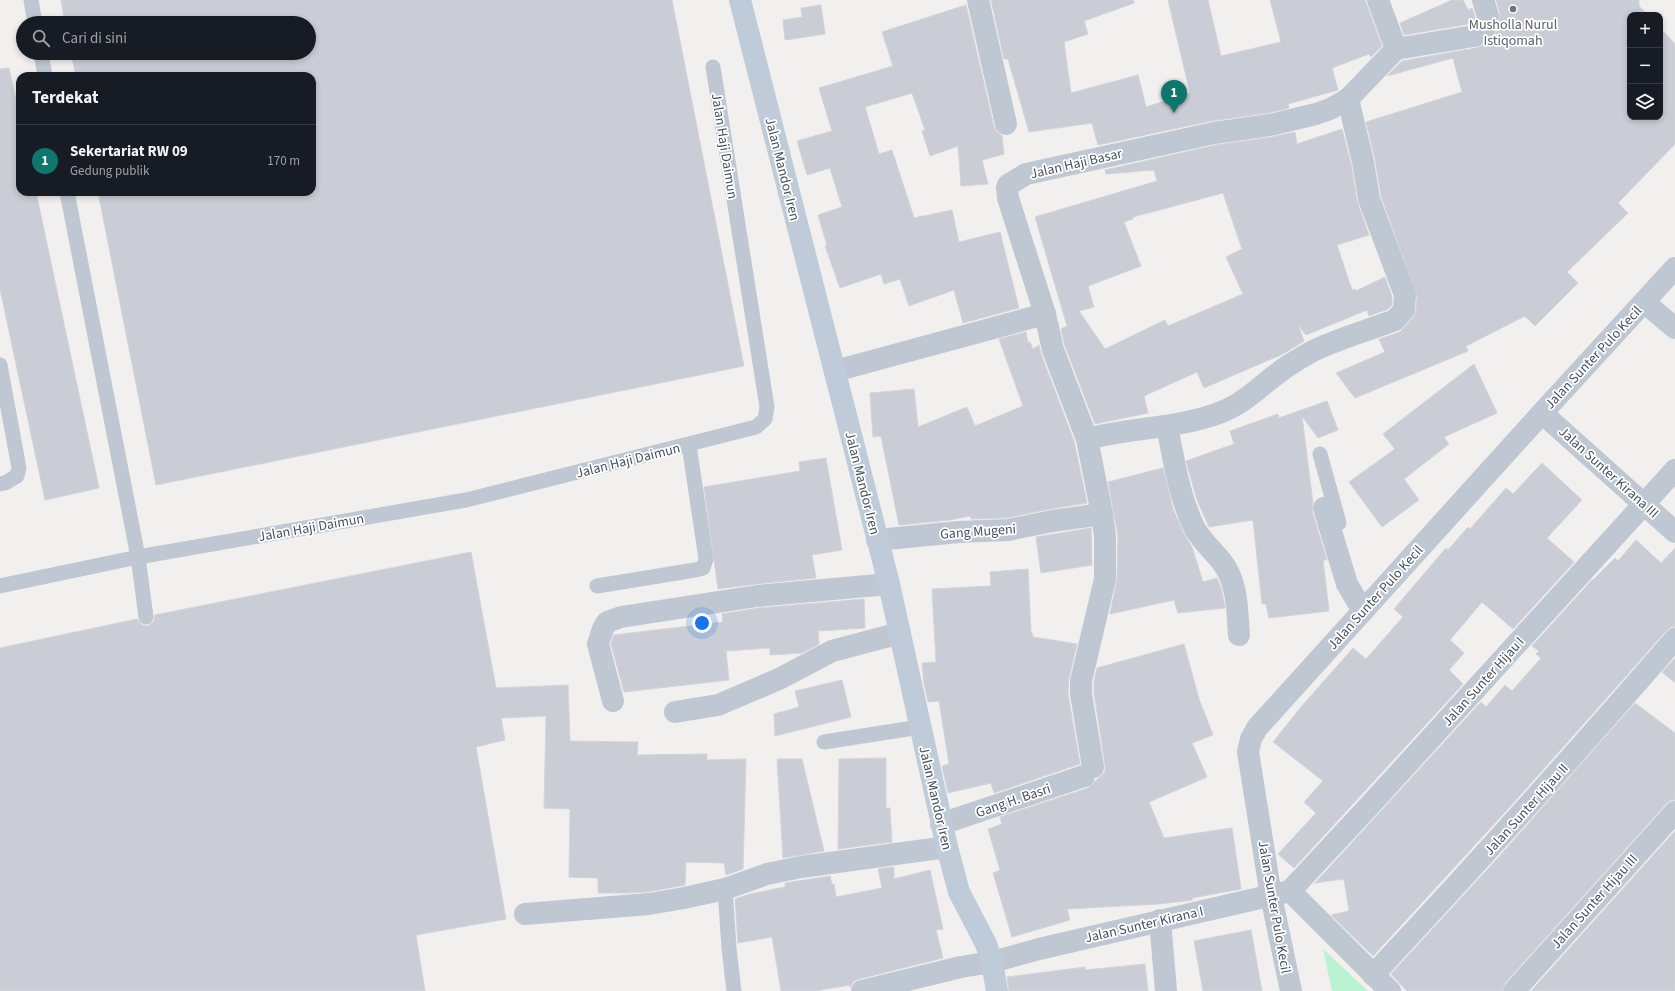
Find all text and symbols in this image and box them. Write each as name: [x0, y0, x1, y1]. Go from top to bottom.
marker: Musholla Nurul Istiqomah: [1508, 4, 1518, 14]
map controls: [1627, 12, 1663, 120]
button: +: [1627, 12, 1663, 48]
place label: Musholla Nurul Istiqomah: [1469, 15, 1558, 51]
search box: [16, 16, 316, 60]
icon: search: [30, 27, 52, 49]
text: Cari di sini: [62, 28, 127, 49]
button: −: [1627, 48, 1663, 84]
pin: 1: [1161, 80, 1187, 113]
button: layers: [1627, 84, 1663, 120]
text: Terdekat: [32, 86, 98, 110]
street label: Jalan Haji Daimun: [706, 92, 742, 200]
street label: Jalan Mandor Iren: [760, 116, 805, 223]
text: Sekertariat RW 09: [70, 141, 188, 162]
street label: Jalan Haji Basar: [1028, 144, 1124, 184]
text: 1: [42, 152, 48, 170]
text: 170 m: [267, 152, 300, 170]
text: Gedung publik: [70, 162, 149, 180]
street label: Jalan Sunter Pulo Kecil: [1541, 301, 1647, 414]
street label: Jalan Sunter Kirana III: [1554, 422, 1663, 523]
street label: Jalan Mandor Iren: [840, 430, 885, 537]
street label: Jalan Haji Daimun: [574, 438, 682, 484]
street label: Jalan Haji Daimun: [257, 509, 365, 547]
street label: Gang Mugeni: [940, 519, 1017, 545]
street label: Jalan Sunter Pulo Kecil: [1323, 541, 1428, 654]
your location: [692, 613, 712, 633]
street label: Jalan Sunter Hijau I: [1438, 633, 1529, 731]
street label: Jalan Mandor Iren: [913, 744, 957, 852]
street label: Jalan Sunter Hijau II: [1480, 759, 1574, 860]
street label: Gang H. Basri: [973, 779, 1053, 823]
street label: Jalan Sunter Pulo Kecil: [1252, 839, 1296, 976]
street label: Jalan Sunter Hijau III: [1547, 850, 1643, 953]
street label: Jalan Sunter Kirana I: [1083, 902, 1205, 948]

